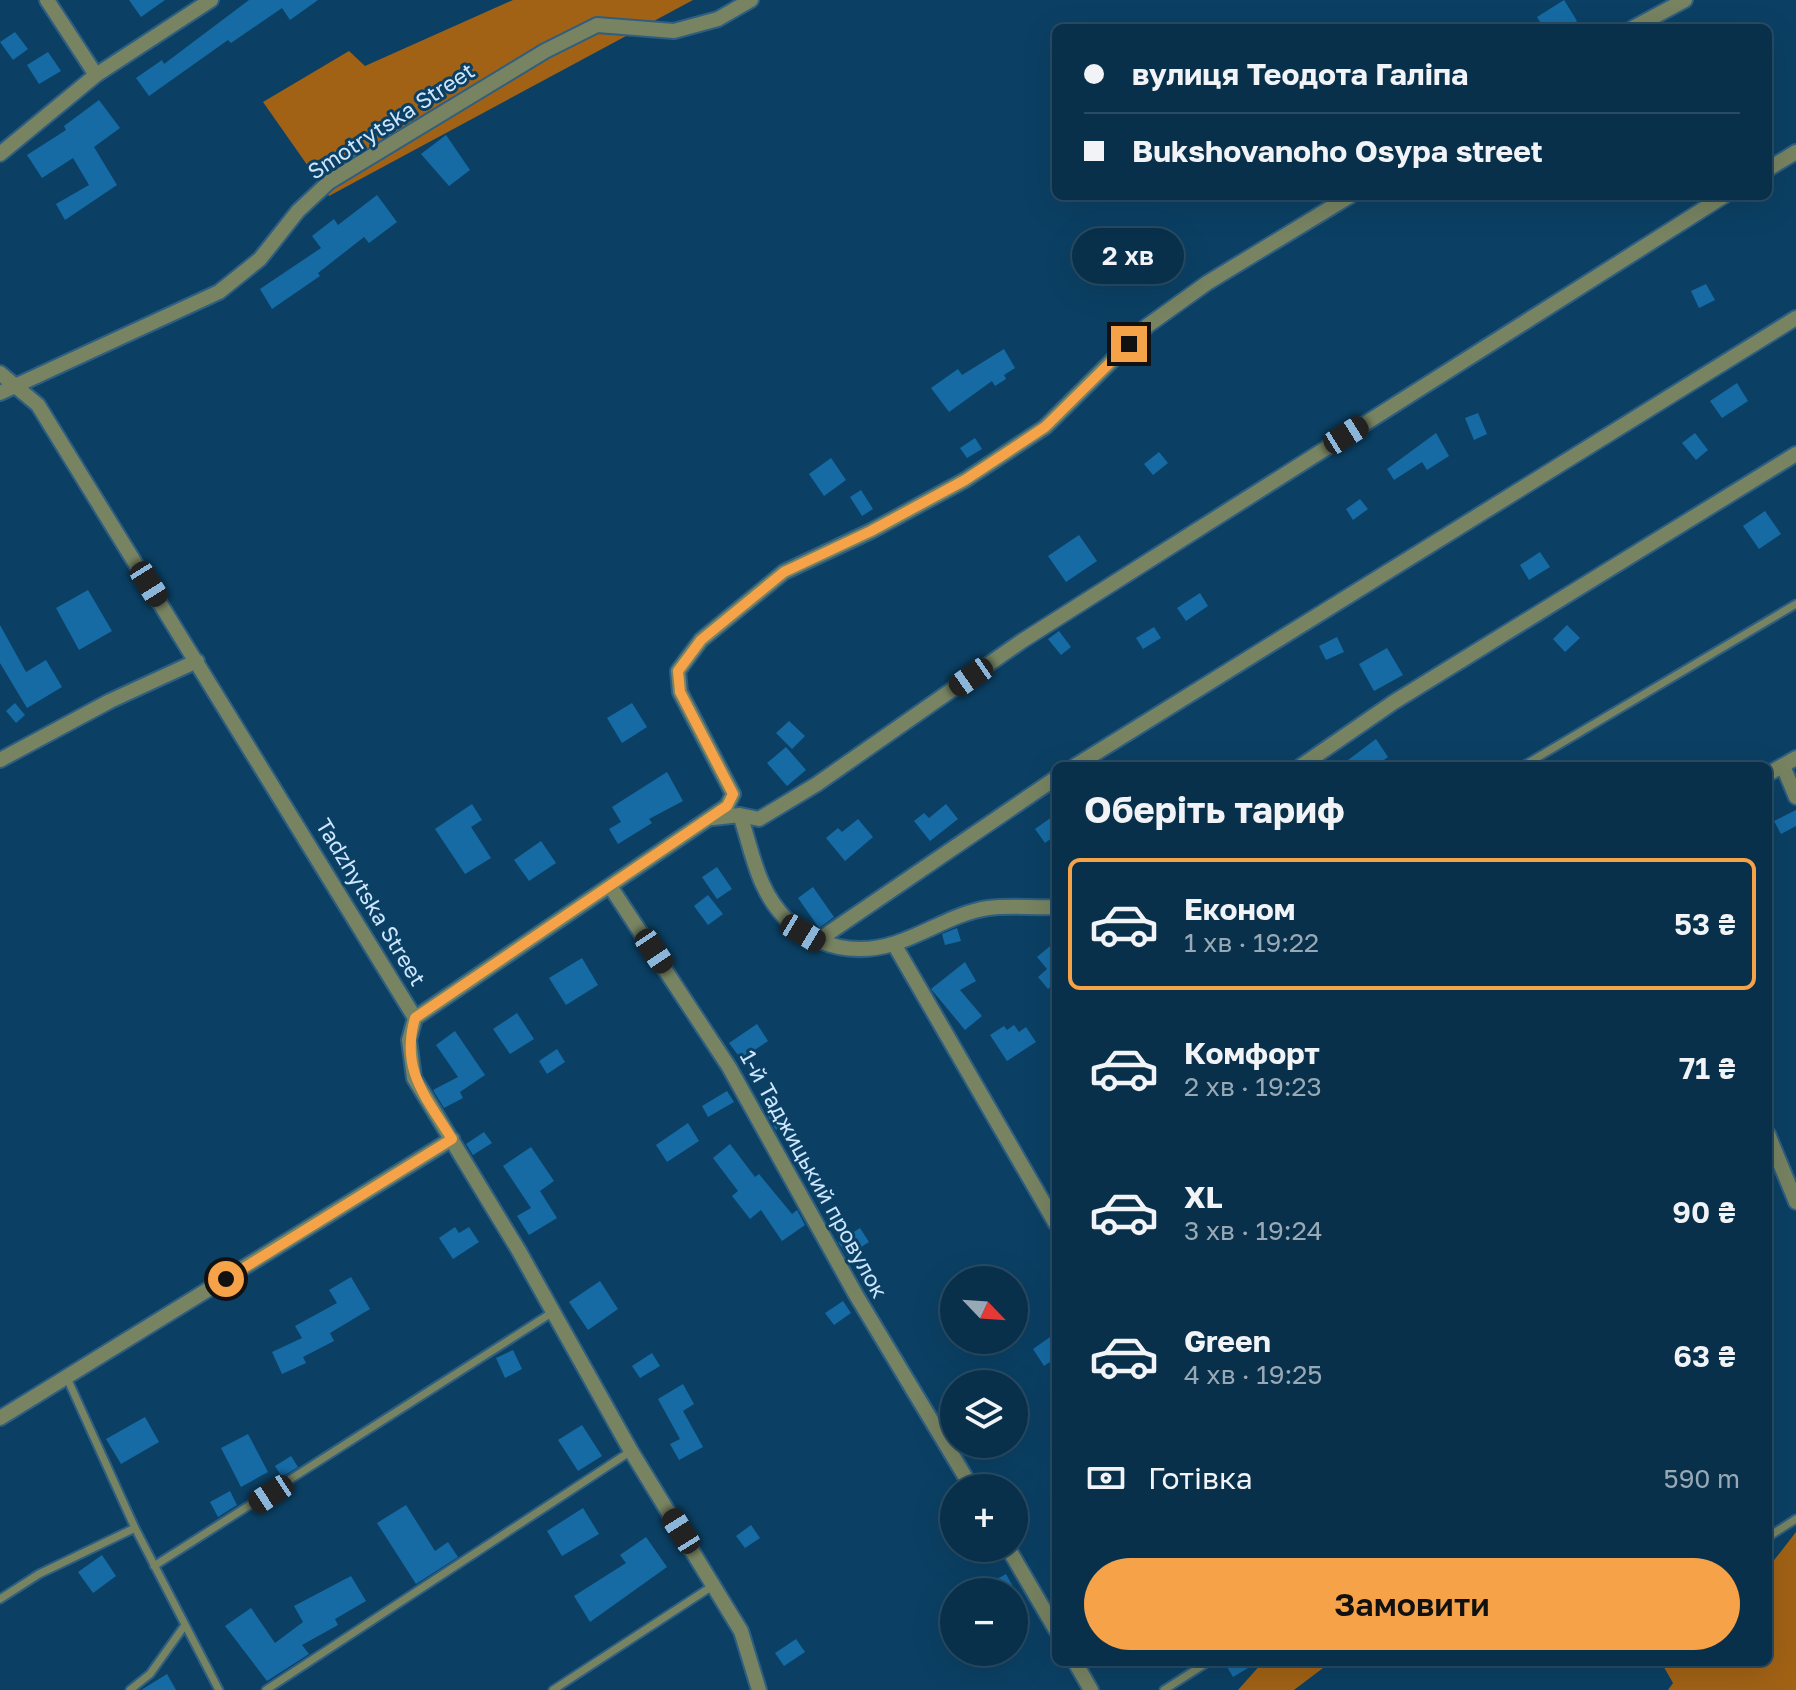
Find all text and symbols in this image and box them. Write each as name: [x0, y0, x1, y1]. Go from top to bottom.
text: вулиця Теодота Галіпа: [1132, 56, 1468, 92]
street label: Smotrytska Street: [302, 57, 479, 185]
text: Bukshovanoho Osypa street: [1132, 133, 1543, 169]
callout: 2 хв: [1073, 228, 1185, 284]
text: 2 хв: [1102, 240, 1154, 271]
route end: [1111, 326, 1147, 362]
car: [1319, 412, 1373, 458]
car: [126, 557, 172, 611]
car: [944, 653, 998, 701]
text: Оберіть тариф: [1084, 788, 1345, 831]
street label: Tadzhytska Street: [311, 813, 432, 990]
icon: car: [1088, 888, 1160, 960]
text: Економ: [1184, 891, 1295, 927]
text: 53 ₴: [1674, 906, 1736, 942]
car: [776, 910, 830, 956]
car: [631, 924, 677, 978]
text: 1 хв · 19:22: [1184, 927, 1319, 958]
icon: car: [1088, 1032, 1160, 1104]
text: Комфорт: [1184, 1035, 1320, 1071]
street label: 1-й Таджицький провулок: [735, 1045, 894, 1303]
text: 71 ₴: [1679, 1050, 1736, 1086]
text: 2 хв · 19:23: [1184, 1071, 1322, 1102]
icon: car: [1088, 1176, 1160, 1248]
text: XL: [1184, 1179, 1223, 1215]
text: 90 ₴: [1672, 1194, 1736, 1230]
text: 3 хв · 19:24: [1184, 1215, 1323, 1246]
route start: [208, 1261, 244, 1297]
north arrow: [940, 1266, 1028, 1354]
map controls: [940, 1266, 1028, 1666]
icon: car: [1088, 1320, 1160, 1392]
text: Green: [1184, 1323, 1271, 1359]
text: 63 ₴: [1673, 1338, 1736, 1374]
text: 4 хв · 19:25: [1184, 1359, 1322, 1390]
button: layers: [940, 1370, 1028, 1458]
icon: cash: [1084, 1456, 1128, 1500]
text: Готівка: [1148, 1460, 1253, 1496]
text: 590 m: [1664, 1463, 1740, 1494]
car: [244, 1471, 298, 1517]
button: +: [940, 1474, 1028, 1562]
car: [658, 1504, 704, 1558]
button: Замовити: [1084, 1558, 1740, 1650]
button: −: [940, 1578, 1028, 1666]

